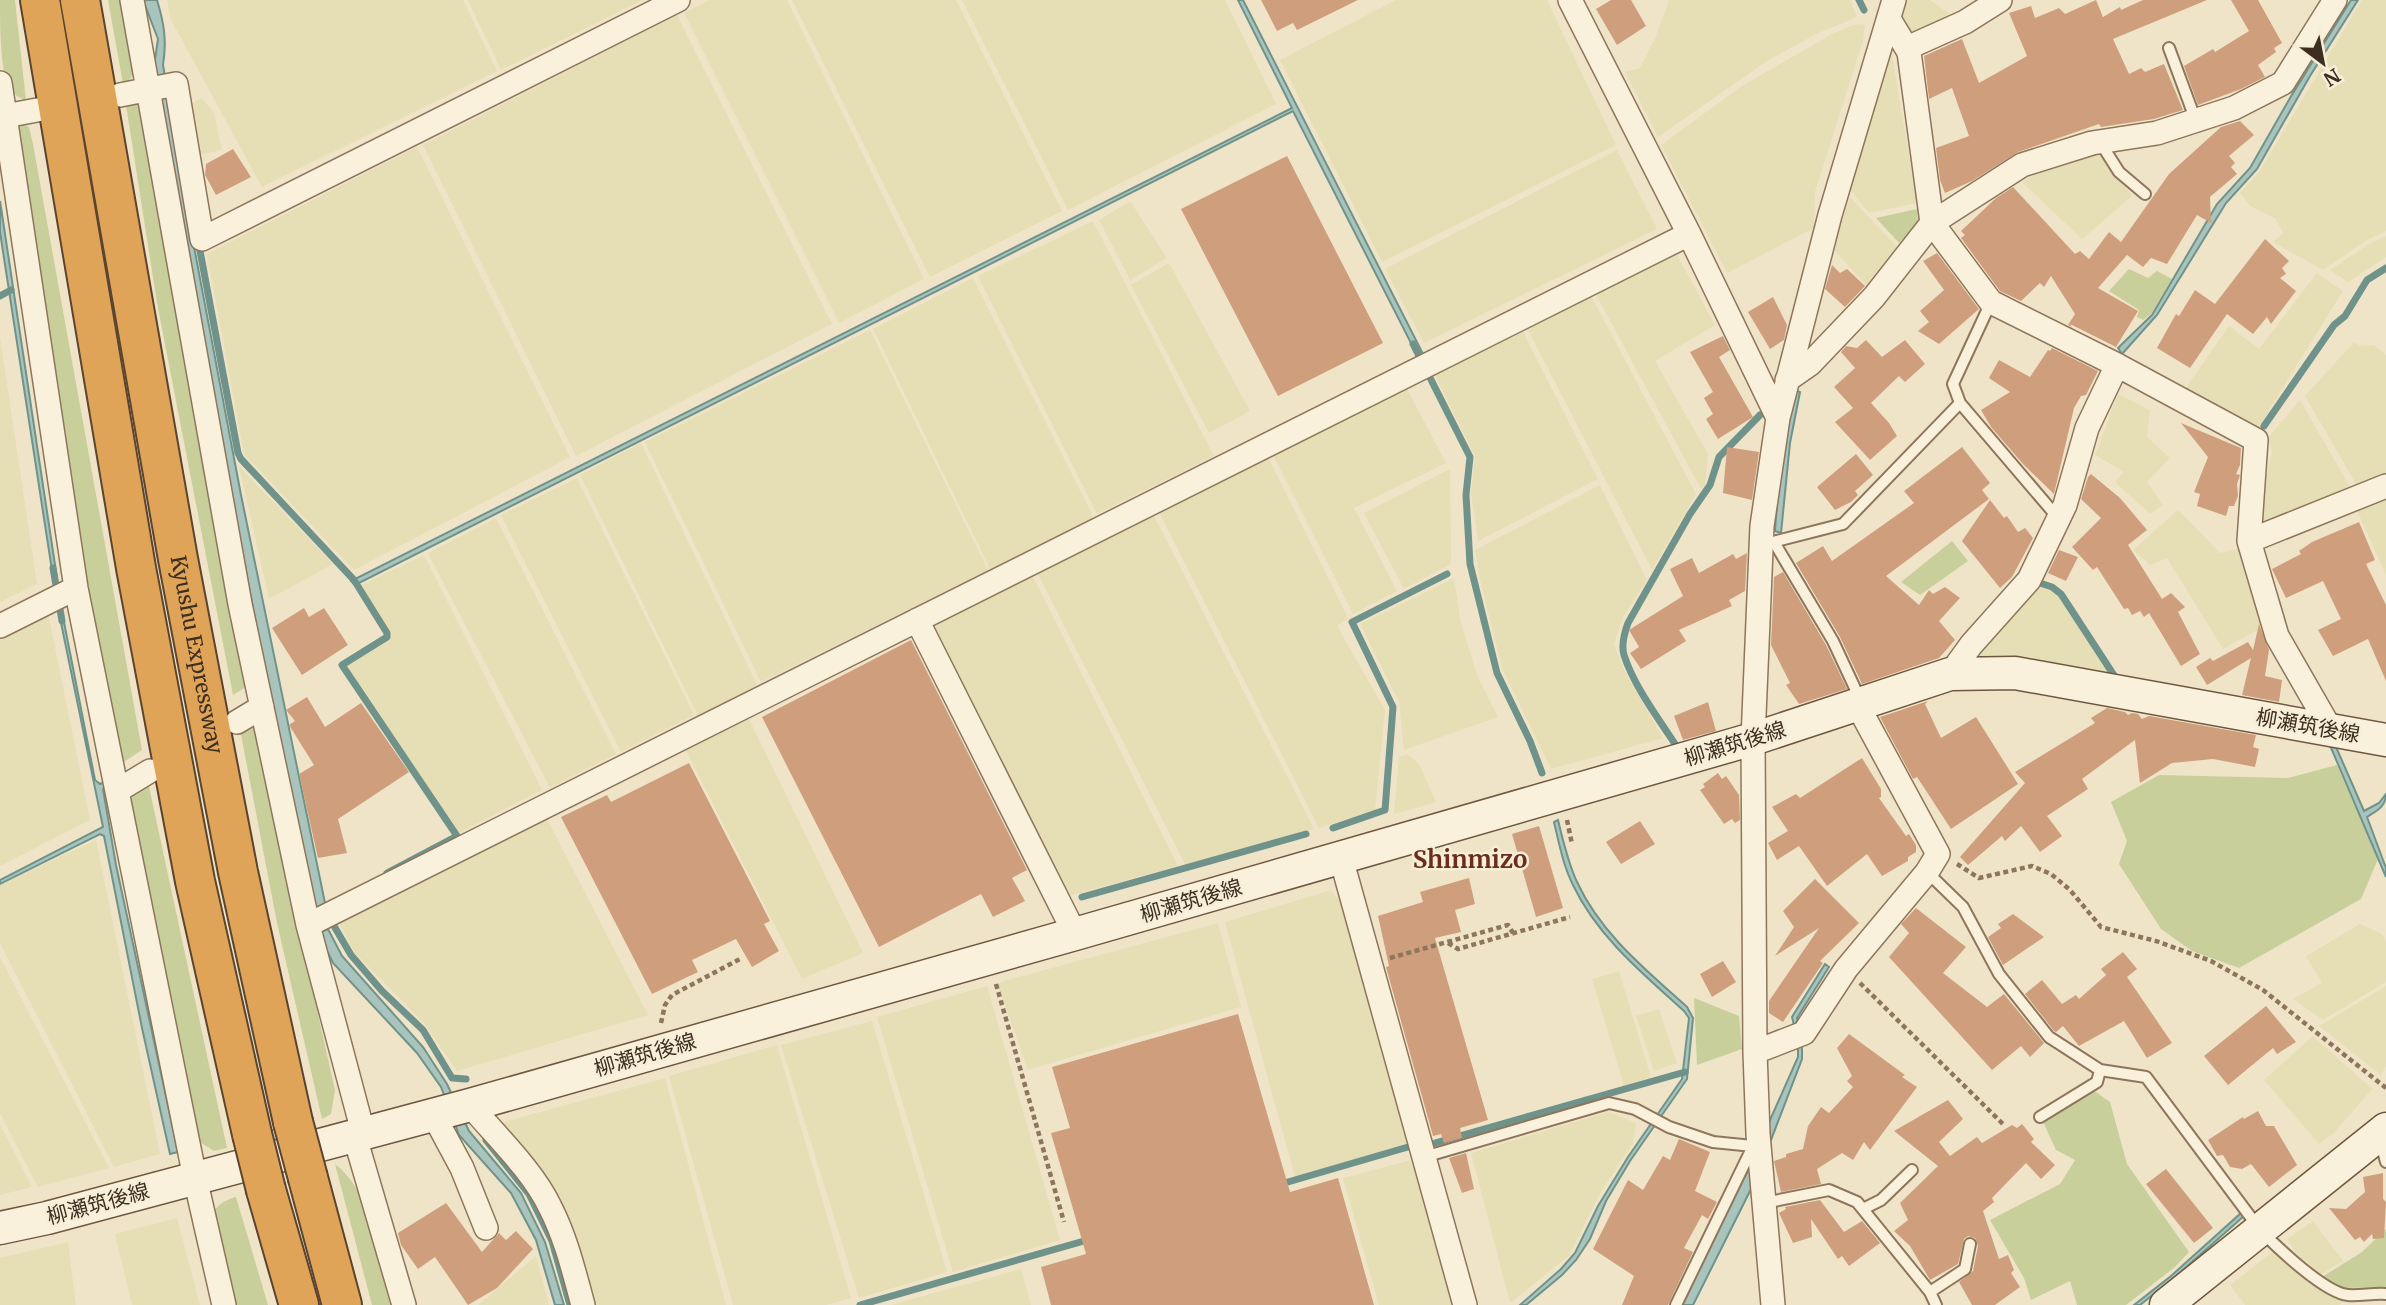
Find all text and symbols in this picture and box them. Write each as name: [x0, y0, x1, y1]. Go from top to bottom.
north arrow: [2288, 28, 2358, 98]
text: N: [2319, 63, 2345, 92]
street label: Kyushu Expressway: [165, 553, 229, 757]
street label: 柳瀬筑後線: [2254, 703, 2362, 748]
street label: 柳瀬筑後線: [1681, 715, 1789, 772]
district label: Shinmizo: [1413, 844, 1527, 875]
street label: 柳瀬筑後線: [1137, 873, 1245, 928]
street label: 柳瀬筑後線: [591, 1027, 699, 1082]
street label: 柳瀬筑後線: [44, 1177, 152, 1230]

